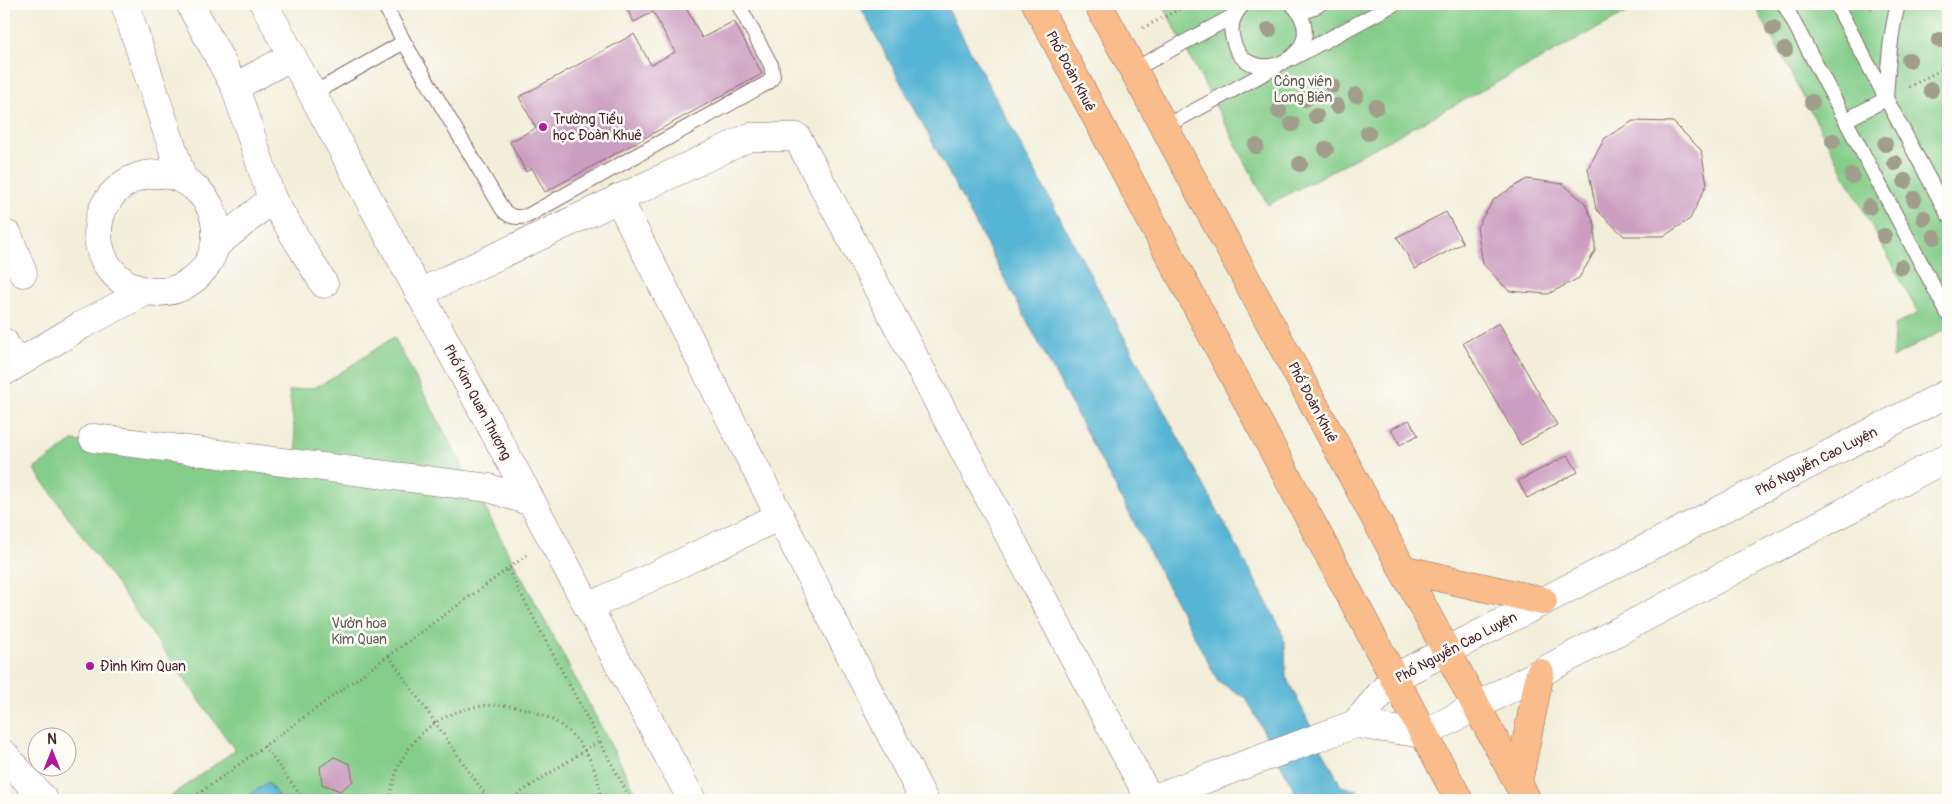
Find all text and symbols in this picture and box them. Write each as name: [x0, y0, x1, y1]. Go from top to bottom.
street label: Phố Đoàn Khuê: [1042, 28, 1100, 114]
park label: Công viên Long Biên: [1273, 73, 1333, 106]
place label: Trường Tiểu học Đoàn Khuê: [553, 111, 642, 144]
marker: Trường Tiểu học Đoàn Khuê: [537, 121, 549, 133]
street label: Phố Kim Quan Thượng: [440, 341, 516, 463]
street label: Phố Đoàn Khuê: [1284, 359, 1342, 445]
street label: Phố Nguyễn Cao Luyện: [1752, 422, 1880, 500]
street label: Phố Nguyễn Cao Luyện: [1392, 607, 1520, 687]
park label: Vườn hoa Kim Quan: [331, 615, 387, 648]
place label: Đình Kim Quan: [100, 658, 186, 675]
marker: Đình Kim Quan: [84, 660, 96, 672]
north arrow: [28, 726, 78, 776]
text: N: [47, 731, 57, 748]

